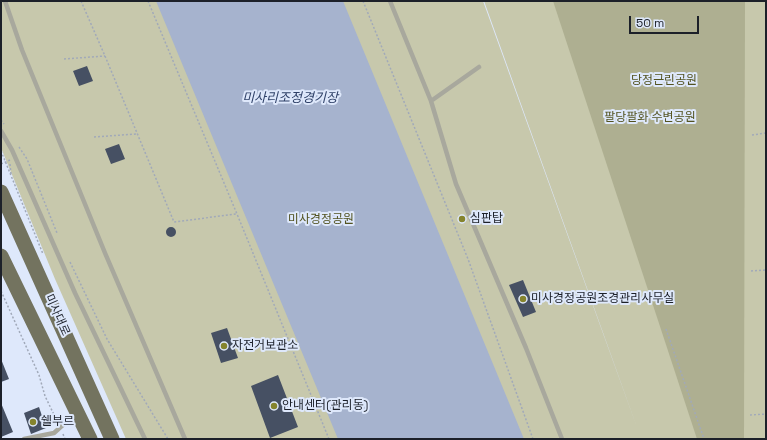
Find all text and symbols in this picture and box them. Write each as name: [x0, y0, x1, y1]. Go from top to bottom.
scale bar: [631, 8, 701, 34]
text: 50 m: [636, 15, 664, 31]
park label: 당정근린공원: [631, 74, 697, 88]
water label: 미사리조정경기장: [242, 90, 338, 106]
park label: 팔당팔화 수변공원: [604, 111, 696, 125]
place label: 심판탑: [470, 212, 503, 226]
park label: 미사경정공원: [288, 213, 354, 227]
marker: 심판탑: [457, 214, 467, 224]
street label: 미사대로: [41, 292, 73, 338]
place label: 미사경정공원조경관리사무실: [531, 292, 675, 306]
marker: 미사경정공원조경관리사무실: [518, 294, 528, 304]
place label: 자전거보관소: [232, 339, 298, 353]
marker: 자전거보관소: [219, 341, 229, 351]
place label: 안내센터(관리동): [282, 399, 368, 413]
marker: 안내센터(관리동): [269, 401, 279, 411]
place label: 쉘부르: [41, 415, 74, 429]
marker: 쉘부르: [28, 417, 38, 427]

